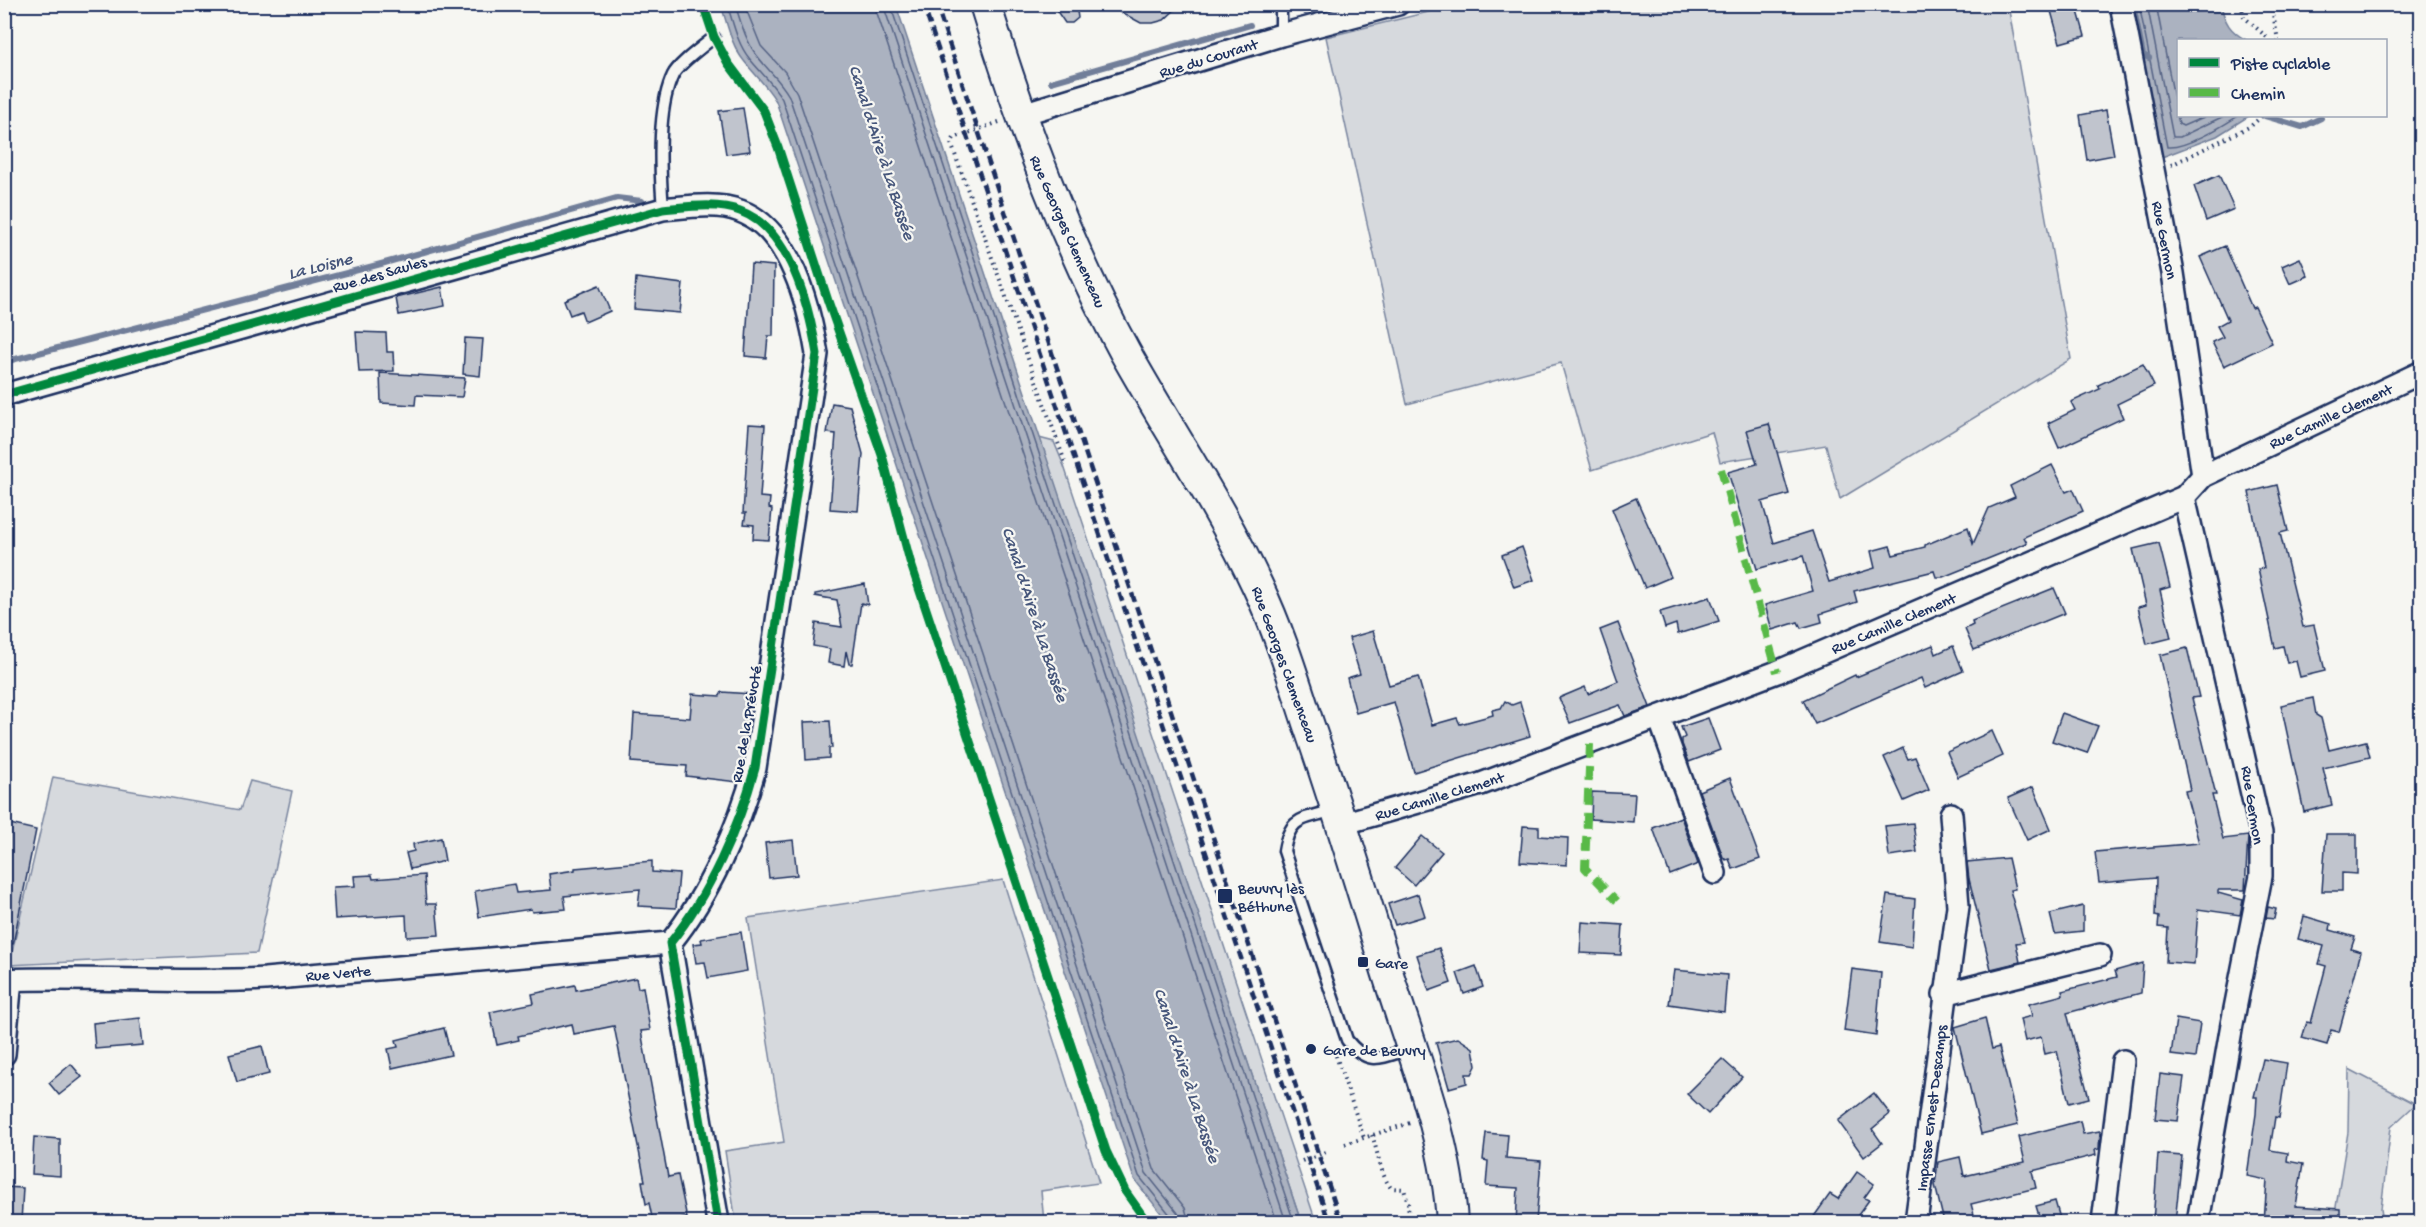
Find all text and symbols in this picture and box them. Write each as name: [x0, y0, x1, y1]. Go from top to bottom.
street label: Rue du Courant: [1158, 36, 1262, 84]
legend: [2177, 39, 2387, 117]
text: Piste cyclable: [2230, 55, 2331, 76]
water label: Canal d'Aire à La Bassée: [842, 63, 919, 243]
text: Chemin: [2231, 85, 2285, 106]
street label: Rue Georges Clemenceau: [1024, 153, 1108, 312]
street label: Rue Germon: [2146, 200, 2180, 282]
water label: La Loisne: [286, 249, 355, 285]
street label: Rue des Saules: [331, 254, 430, 299]
street label: Rue Camille Clement: [2267, 381, 2397, 455]
water label: Canal d'Aire à La Bassée: [995, 525, 1072, 705]
street label: Rue Georges Clemenceau: [1246, 584, 1320, 746]
street label: Rue Camille Clement: [1829, 590, 1961, 660]
street label: Rue de la Prévoté: [729, 664, 768, 785]
street label: Rue Germon: [2235, 765, 2266, 847]
street label: Rue Camille Clement: [1373, 769, 1508, 827]
place label: Beuvry lès Béthune: [1237, 881, 1305, 918]
marker: Beuvry lès Béthune: [1216, 887, 1234, 905]
marker: Gare: [1356, 955, 1370, 969]
place label: Gare: [1375, 956, 1409, 975]
street label: Rue Verte: [305, 963, 373, 988]
water label: Canal d'Aire à La Bassée: [1147, 986, 1224, 1166]
street label: Impasse Ernest Descamps: [1914, 1023, 1953, 1193]
marker: Gare de Beuvry: [1304, 1042, 1318, 1056]
place label: Gare de Beuvry: [1323, 1043, 1426, 1062]

